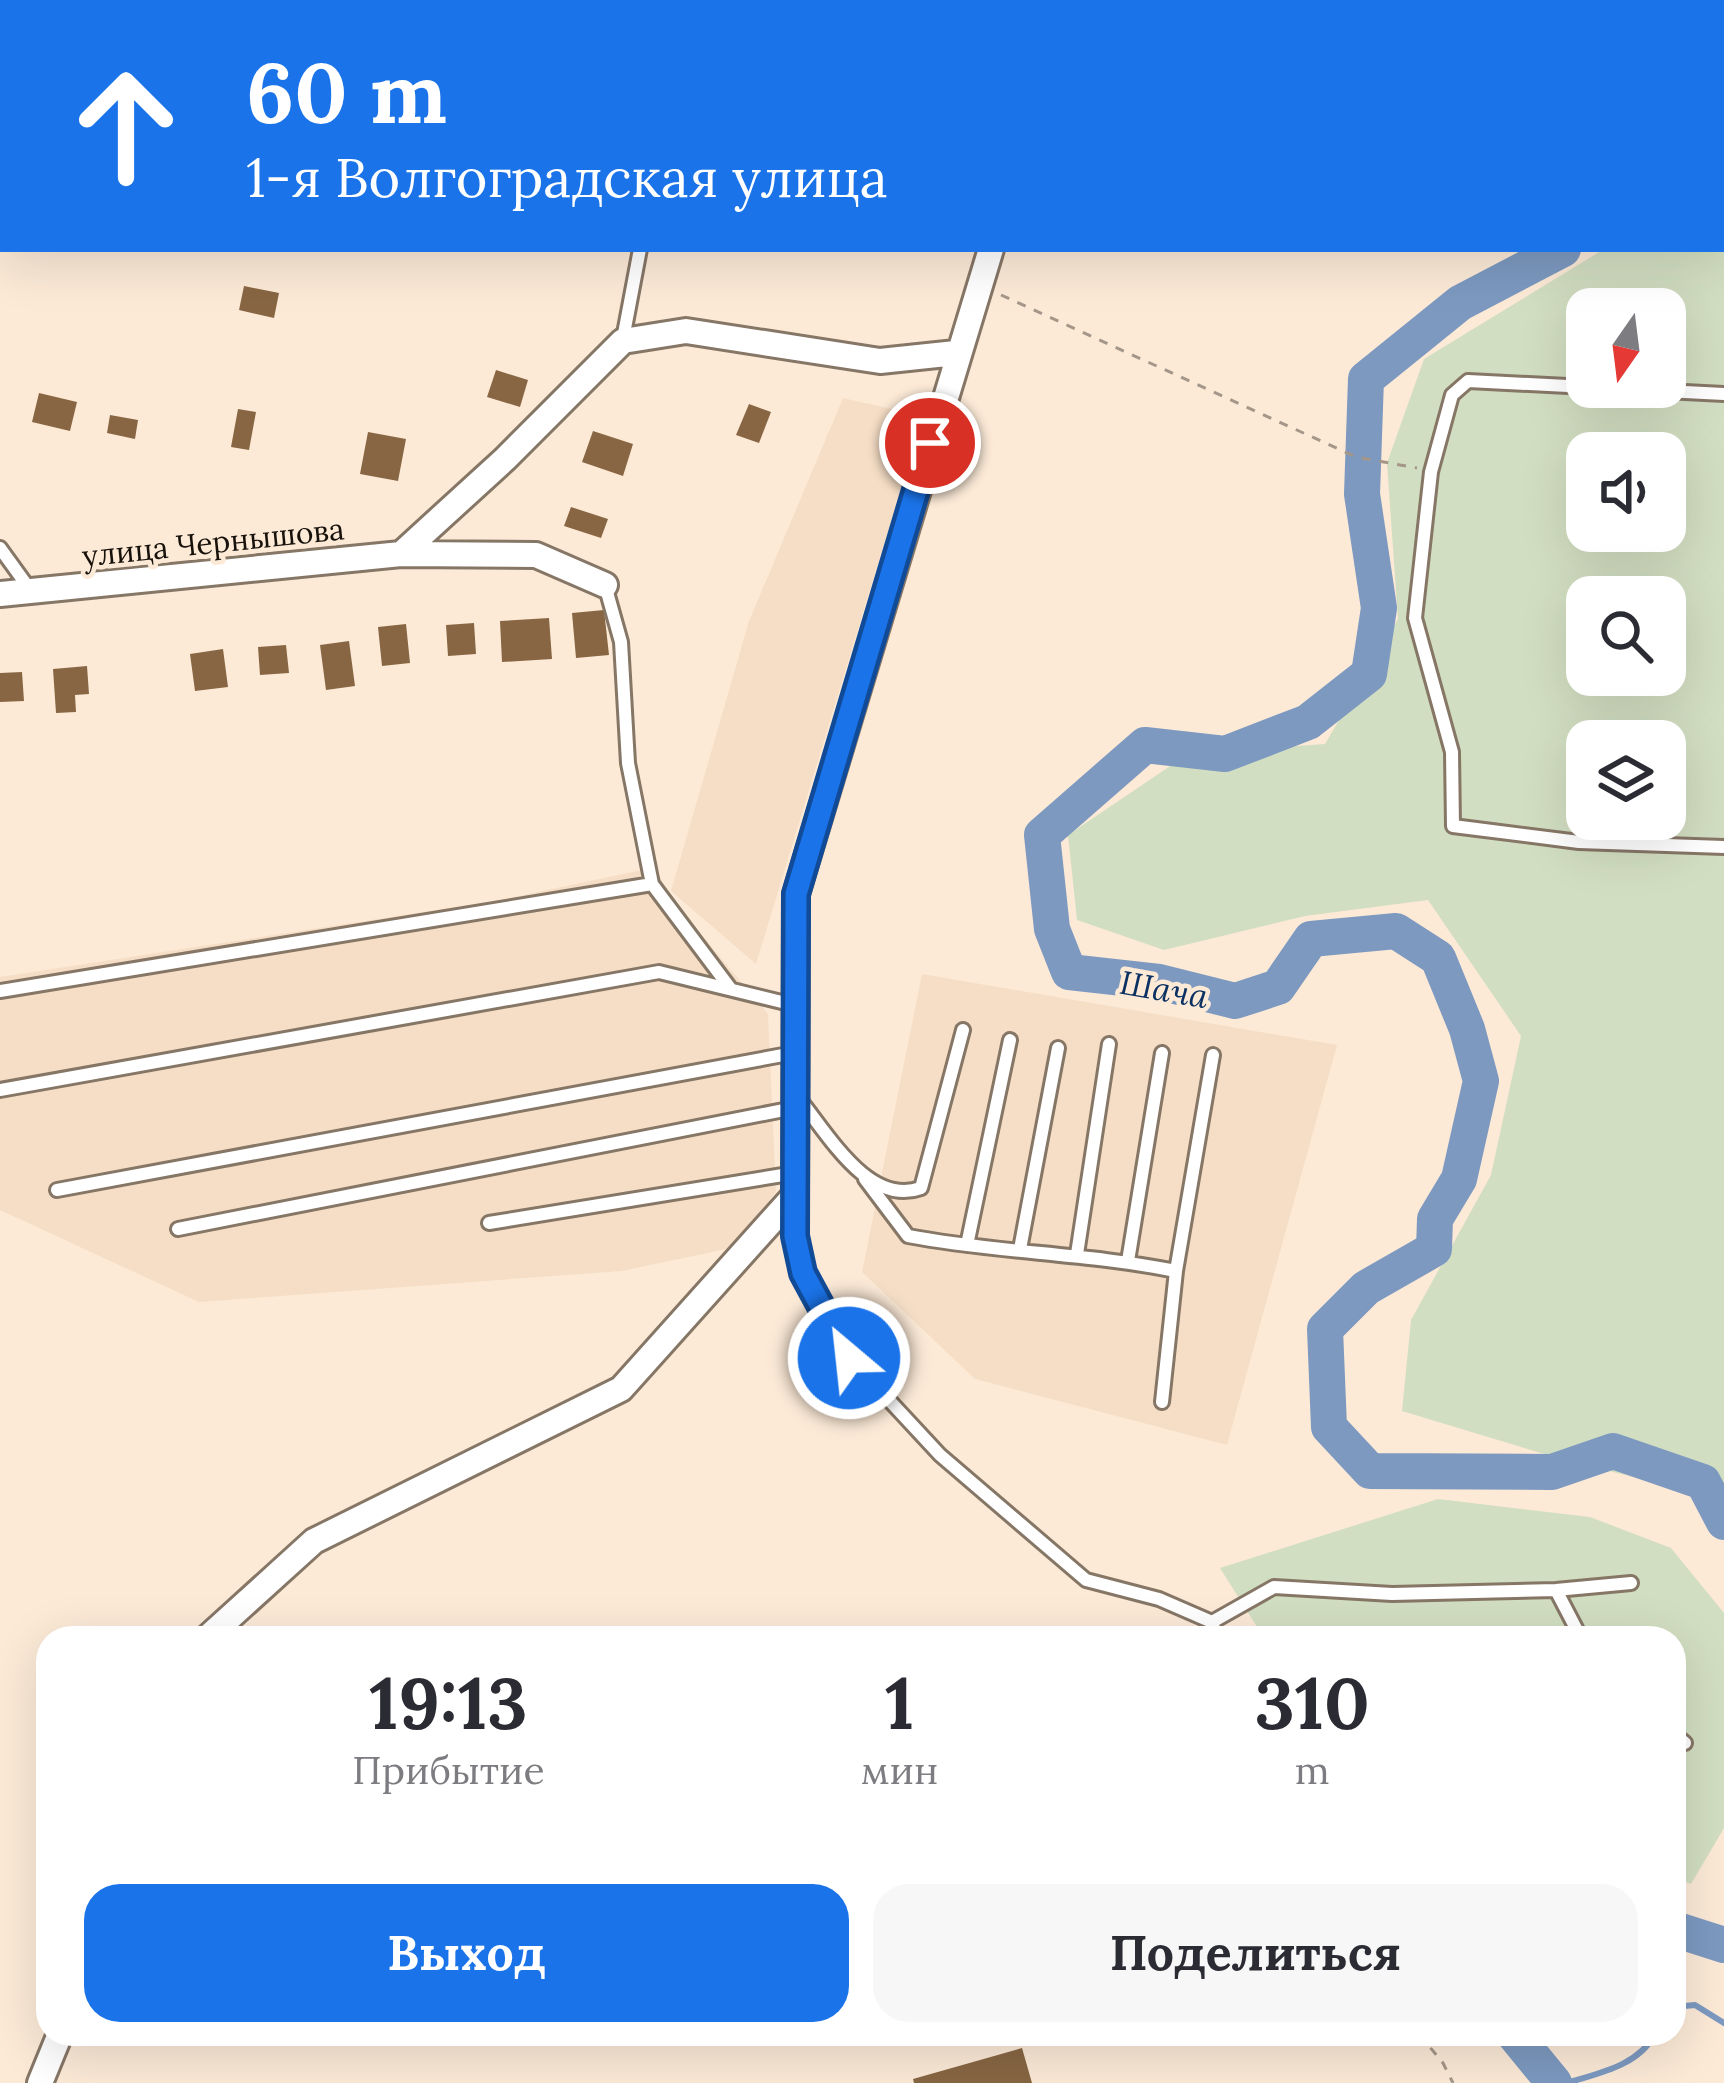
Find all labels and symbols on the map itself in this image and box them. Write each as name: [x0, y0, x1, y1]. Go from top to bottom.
north arrow: [1566, 288, 1686, 408]
pin: [879, 392, 981, 494]
street label: улица Чернышова: [80, 509, 346, 576]
water label: Шача: [1117, 961, 1212, 1018]
position arrow: [786, 1295, 912, 1421]

